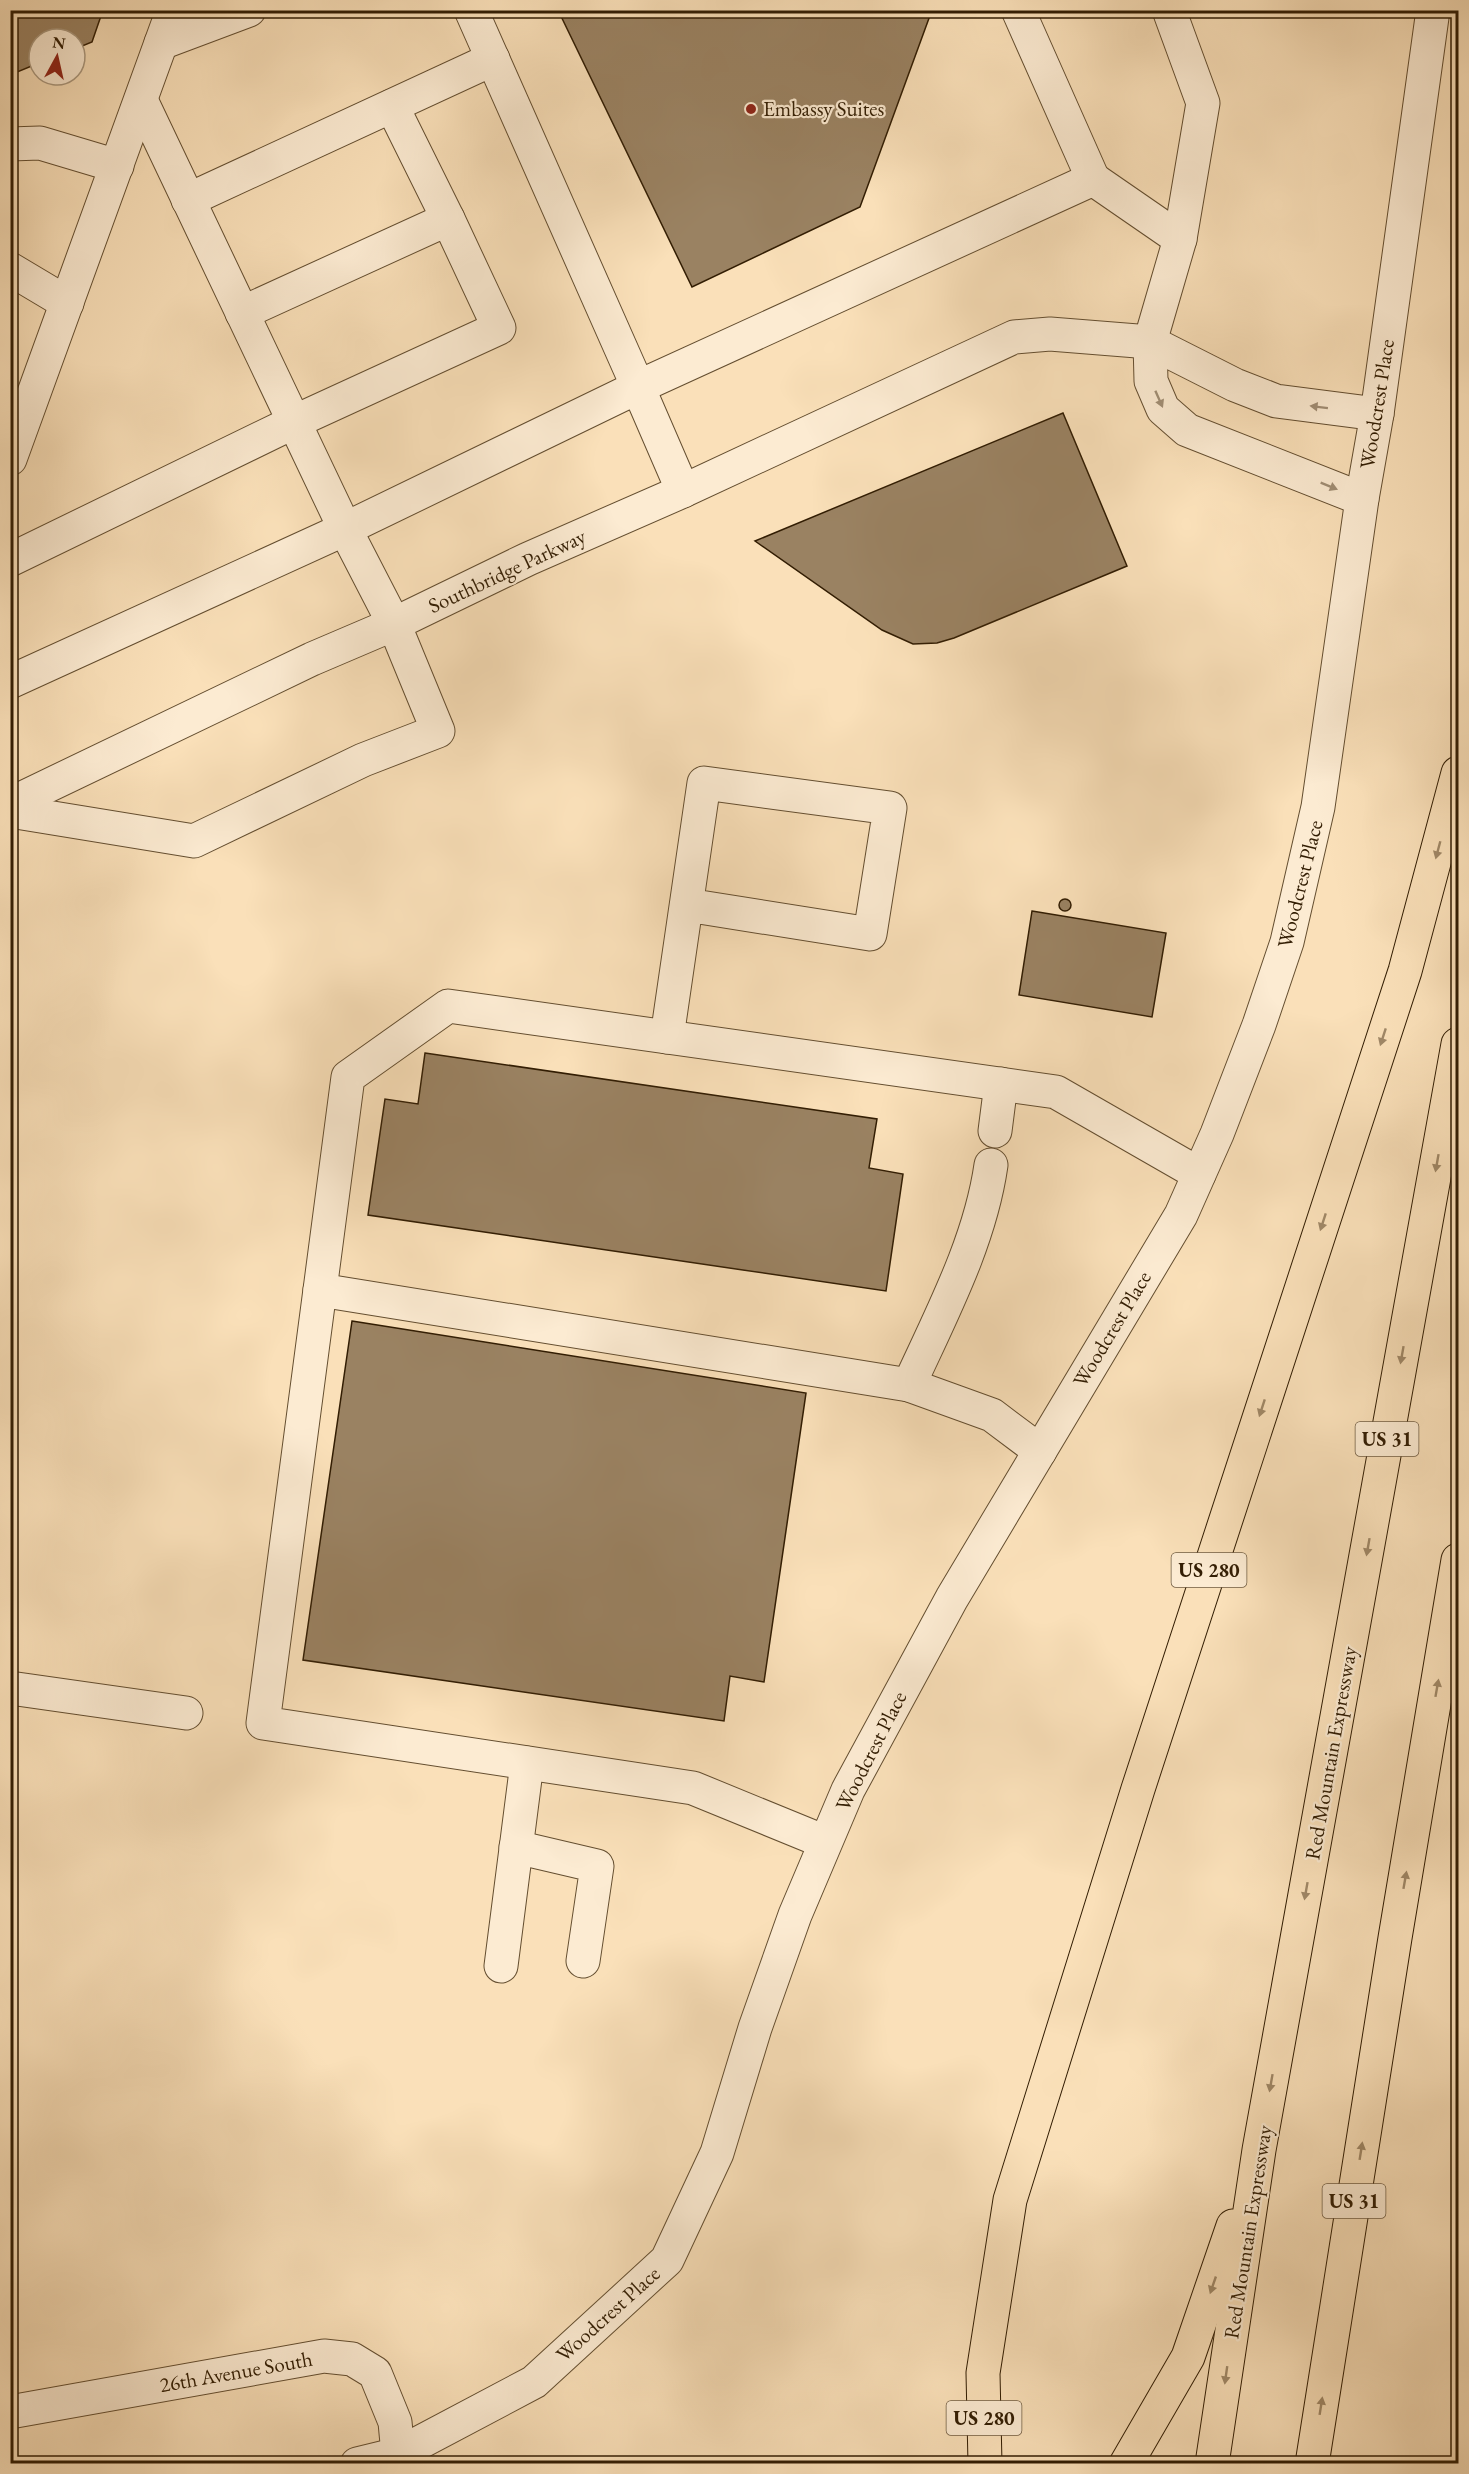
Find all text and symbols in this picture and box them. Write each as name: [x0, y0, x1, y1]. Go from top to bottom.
north arrow: [27, 27, 87, 87]
text: N: [51, 31, 67, 54]
place label: Embassy Suites: [763, 95, 884, 122]
marker: Embassy Suites: [744, 102, 758, 116]
street label: Woodcrest Place: [1353, 337, 1400, 471]
one-way arrow: [1154, 391, 1164, 409]
one-way arrow: [1309, 402, 1328, 412]
one-way arrow: [1320, 482, 1338, 491]
street label: Southbridge Parkway: [424, 522, 591, 619]
street label: Woodcrest Place: [1271, 817, 1328, 951]
one-way arrow: [1433, 841, 1442, 859]
one-way arrow: [1378, 1028, 1388, 1046]
one-way arrow: [1432, 1154, 1441, 1173]
one-way arrow: [1318, 1213, 1327, 1231]
street label: Woodcrest Place: [1066, 1266, 1157, 1392]
one-way arrow: [1398, 1346, 1407, 1365]
one-way arrow: [1257, 1399, 1266, 1417]
road number: US 31: [1356, 1422, 1418, 1456]
one-way arrow: [1363, 1538, 1372, 1557]
road number: US 280: [1172, 1553, 1246, 1587]
street label: Red Mountain Expressway: [1298, 1643, 1363, 1862]
one-way arrow: [1433, 1678, 1442, 1697]
street label: Woodcrest Place: [829, 1686, 912, 1815]
one-way arrow: [1400, 1871, 1409, 1890]
one-way arrow: [1301, 1882, 1310, 1901]
one-way arrow: [1267, 2074, 1276, 2093]
street label: Red Mountain Expressway: [1217, 2122, 1278, 2341]
one-way arrow: [1357, 2141, 1366, 2160]
road number: US 31: [1322, 2184, 1386, 2218]
street label: Woodcrest Place: [550, 2260, 665, 2367]
one-way arrow: [1207, 2276, 1217, 2294]
street label: 26th Avenue South: [157, 2345, 315, 2398]
one-way arrow: [1221, 2365, 1230, 2384]
one-way arrow: [1317, 2396, 1326, 2415]
road number: US 280: [946, 2401, 1022, 2435]

